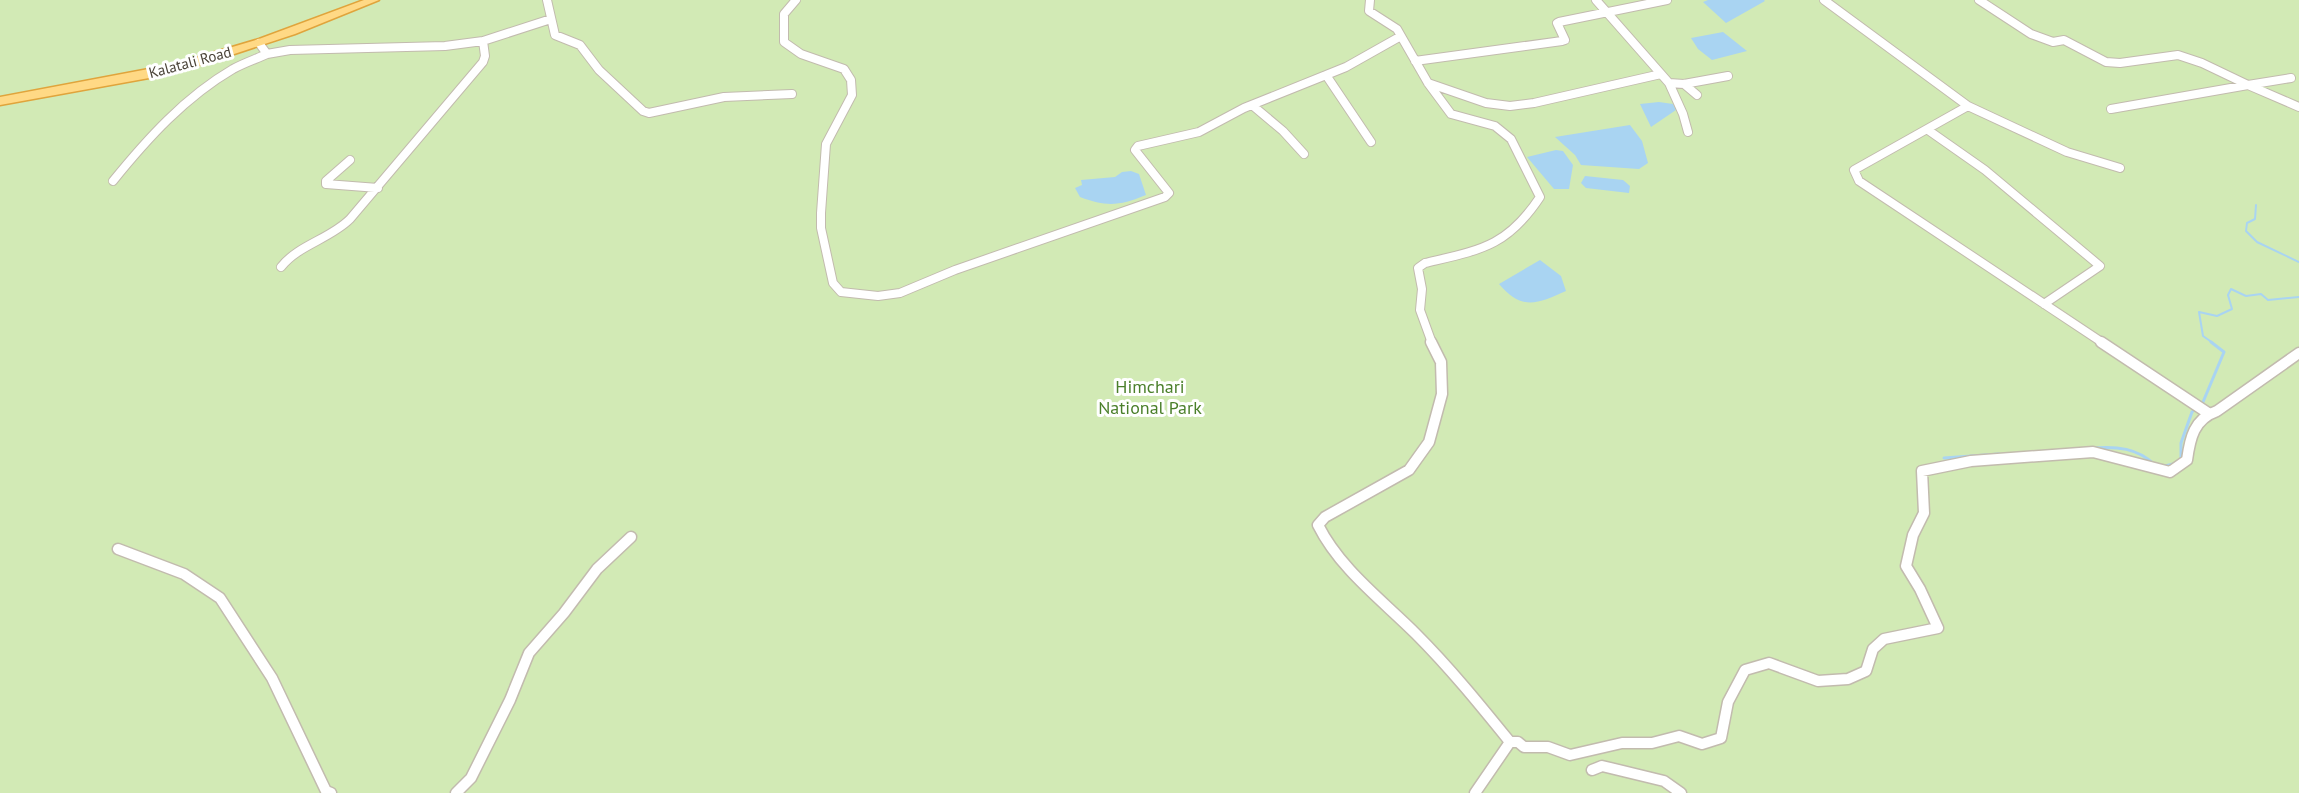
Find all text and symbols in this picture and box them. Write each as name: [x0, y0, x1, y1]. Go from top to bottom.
street label: Kalatali Road: [147, 42, 233, 82]
park label: Himchari National Park: [1098, 375, 1202, 419]

